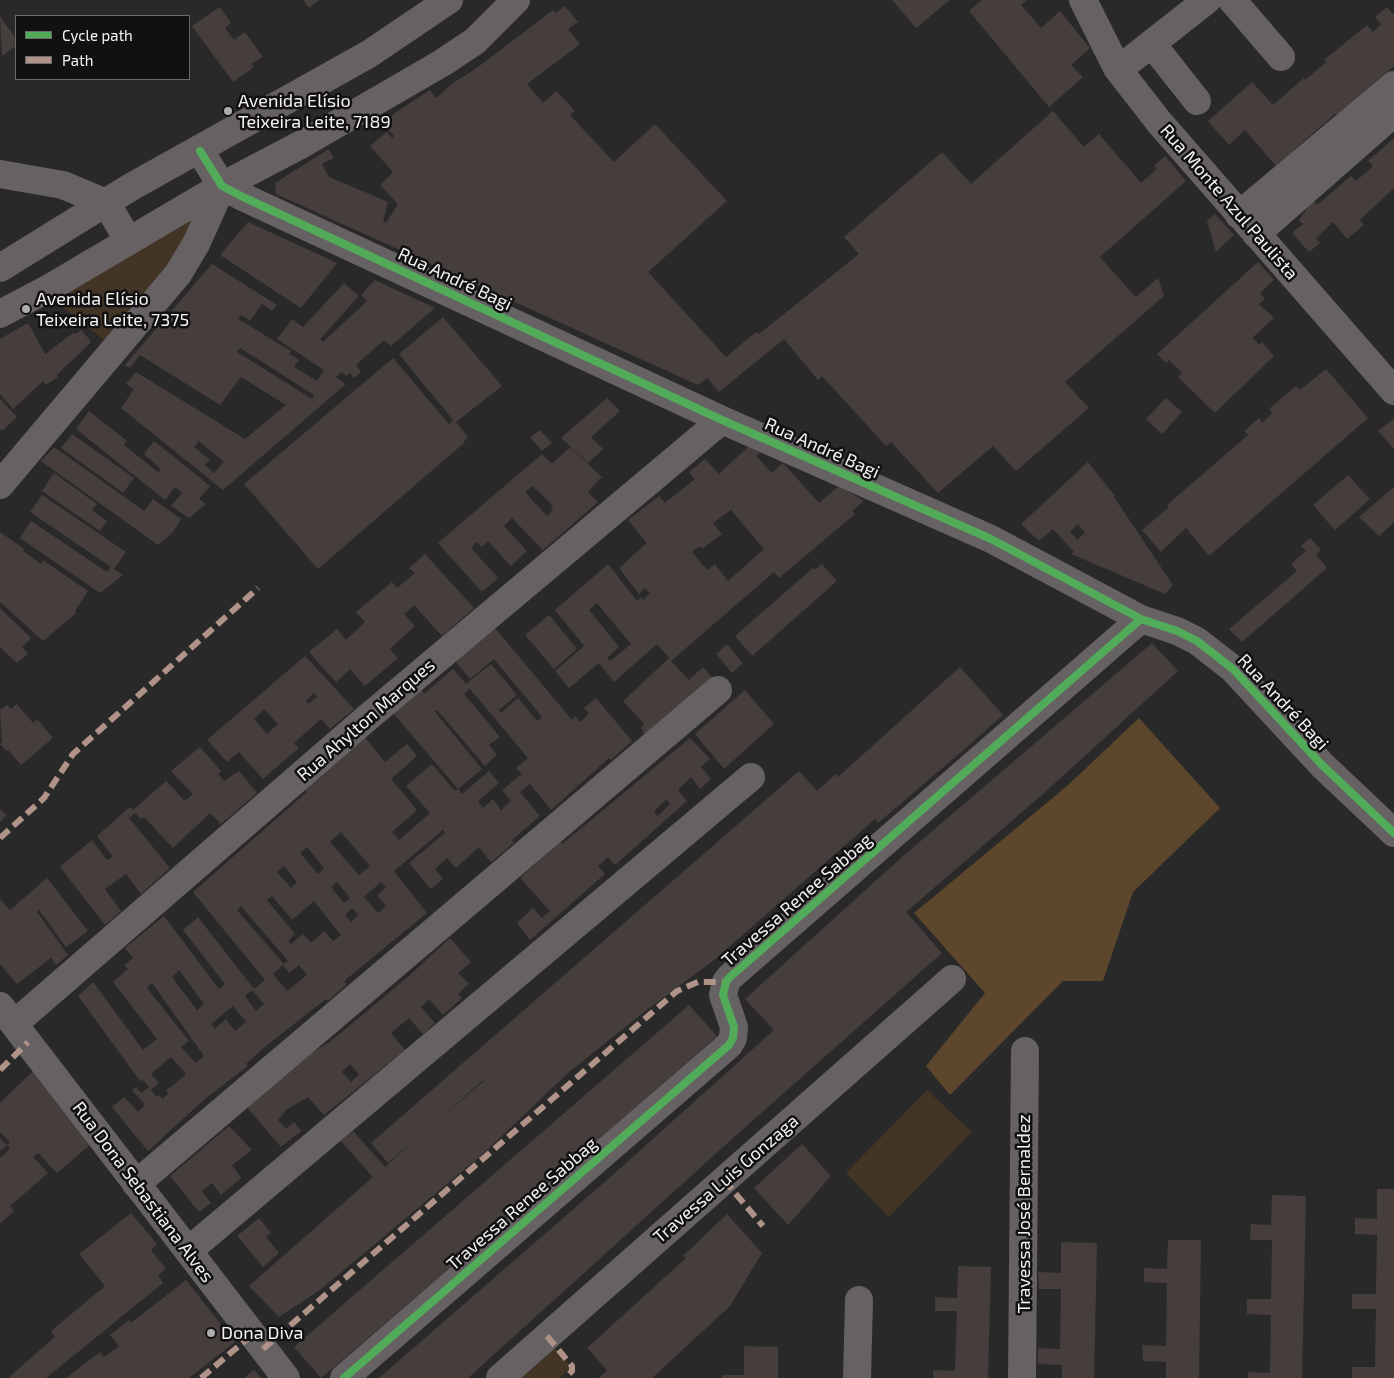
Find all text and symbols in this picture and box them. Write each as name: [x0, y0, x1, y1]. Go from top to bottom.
legend: [15, 15, 190, 80]
text: Cycle path: [62, 26, 133, 44]
text: Path: [62, 51, 93, 69]
place label: Avenida Elísio Teixeira Leite, 7189: [238, 90, 391, 132]
marker: Avenida Elísio Teixeira Leite, 7189: [222, 105, 234, 117]
street label: Rua Monte Azul Paulista: [1156, 120, 1302, 284]
street label: Rua André Bagi: [394, 243, 516, 315]
place label: Avenida Elísio Teixeira Leite, 7375: [36, 288, 189, 330]
marker: Avenida Elísio Teixeira Leite, 7375: [20, 303, 32, 315]
street label: Rua André Bagi: [761, 413, 883, 483]
street label: Rua André Bagi: [1233, 649, 1333, 755]
street label: Rua Ahylton Marques: [293, 654, 439, 786]
street label: Travessa Renee Sabbag: [717, 829, 877, 971]
street label: Rua Dona Sebastiana Alves: [68, 1097, 218, 1287]
street label: Travessa Luis Gonzaga: [649, 1110, 803, 1248]
street label: Travessa José Bernaldez: [1013, 1114, 1035, 1314]
street label: Travessa Renee Sabbag: [442, 1133, 602, 1275]
place label: Dona Diva: [221, 1322, 303, 1344]
marker: Dona Diva: [205, 1327, 217, 1339]

